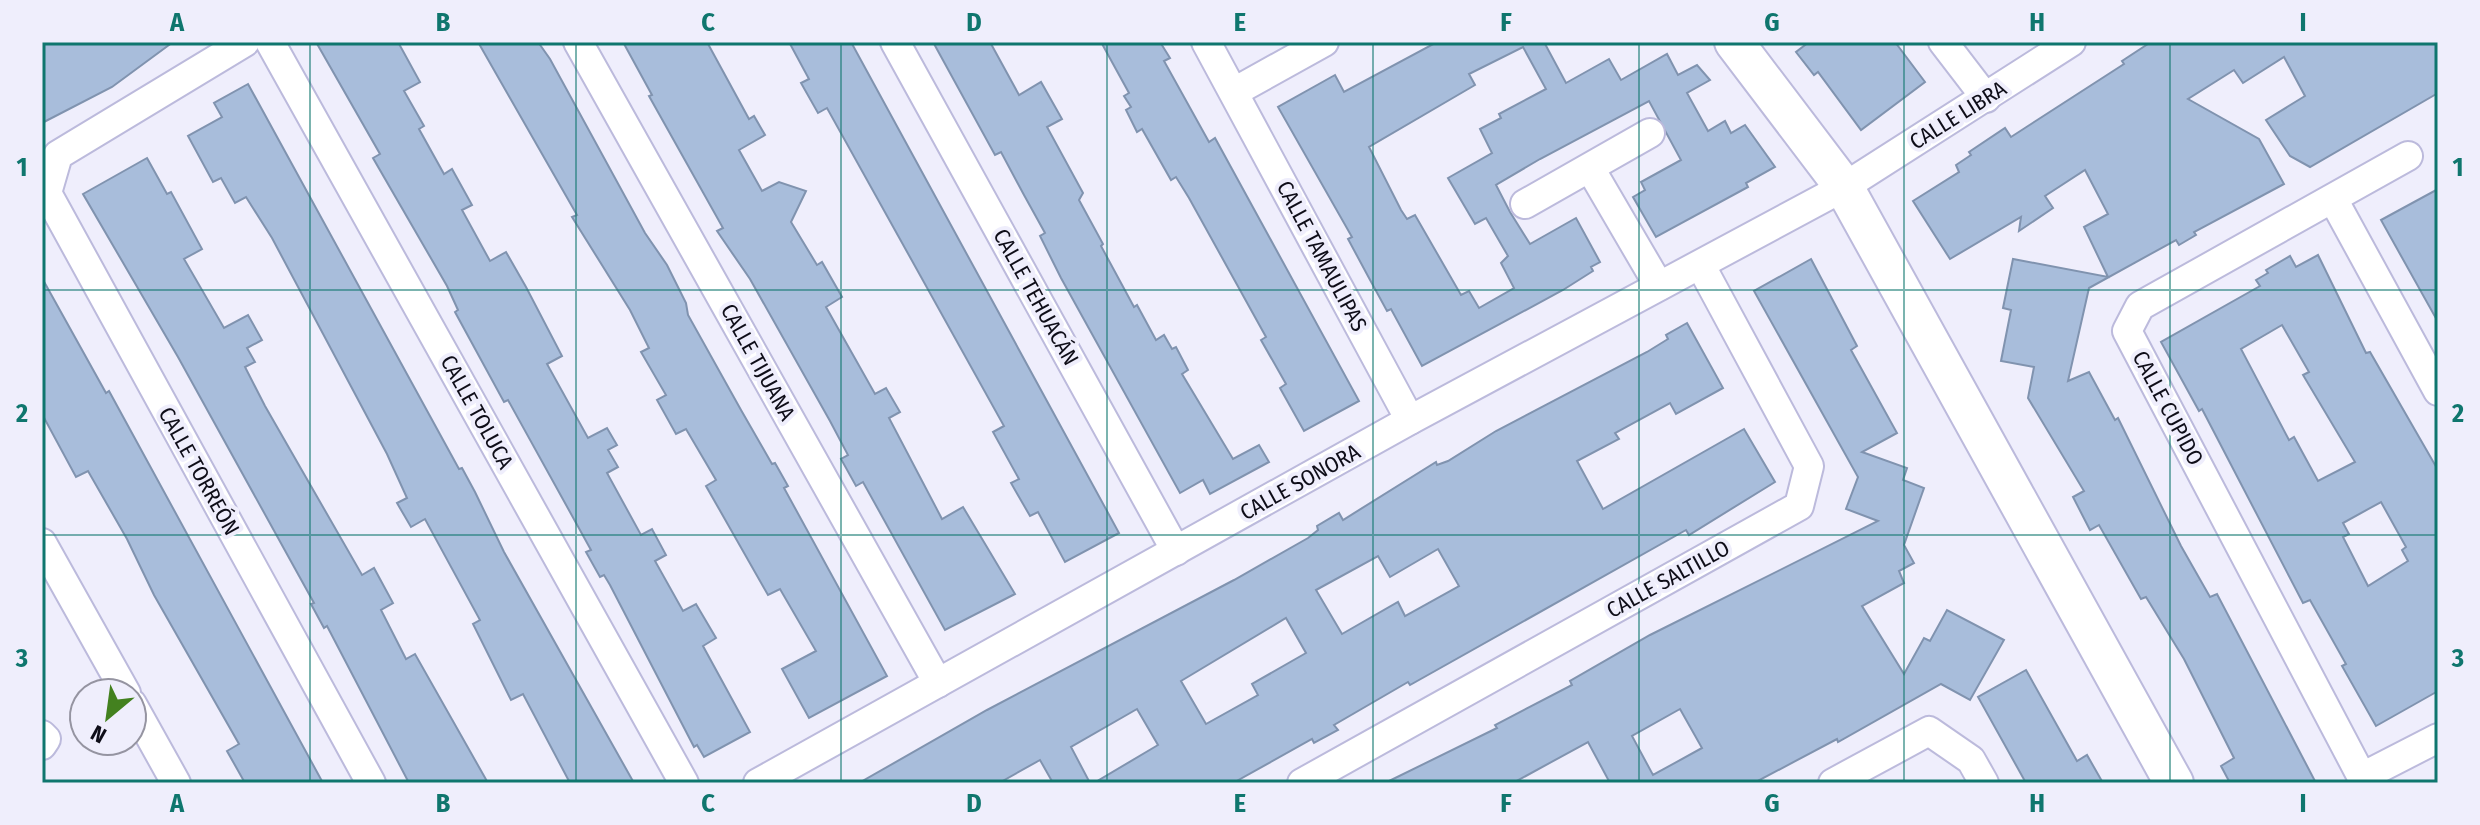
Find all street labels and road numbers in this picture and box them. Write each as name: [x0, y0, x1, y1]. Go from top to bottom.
street label: CALLE LIBRA: [1905, 74, 2012, 155]
street label: CALLE TAMAULIPAS: [1271, 176, 1373, 336]
street label: CALLE TEHUACÁN: [987, 224, 1085, 370]
street label: CALLE TIJUANA: [715, 299, 801, 425]
street label: CALLE CUPIDO: [2127, 346, 2209, 470]
street label: CALLE TOLUCA: [435, 350, 520, 474]
street label: CALLE TORREÓN: [153, 402, 245, 540]
street label: CALLE SONORA: [1235, 438, 1365, 526]
street label: CALLE SALTILLO: [1602, 534, 1734, 624]

